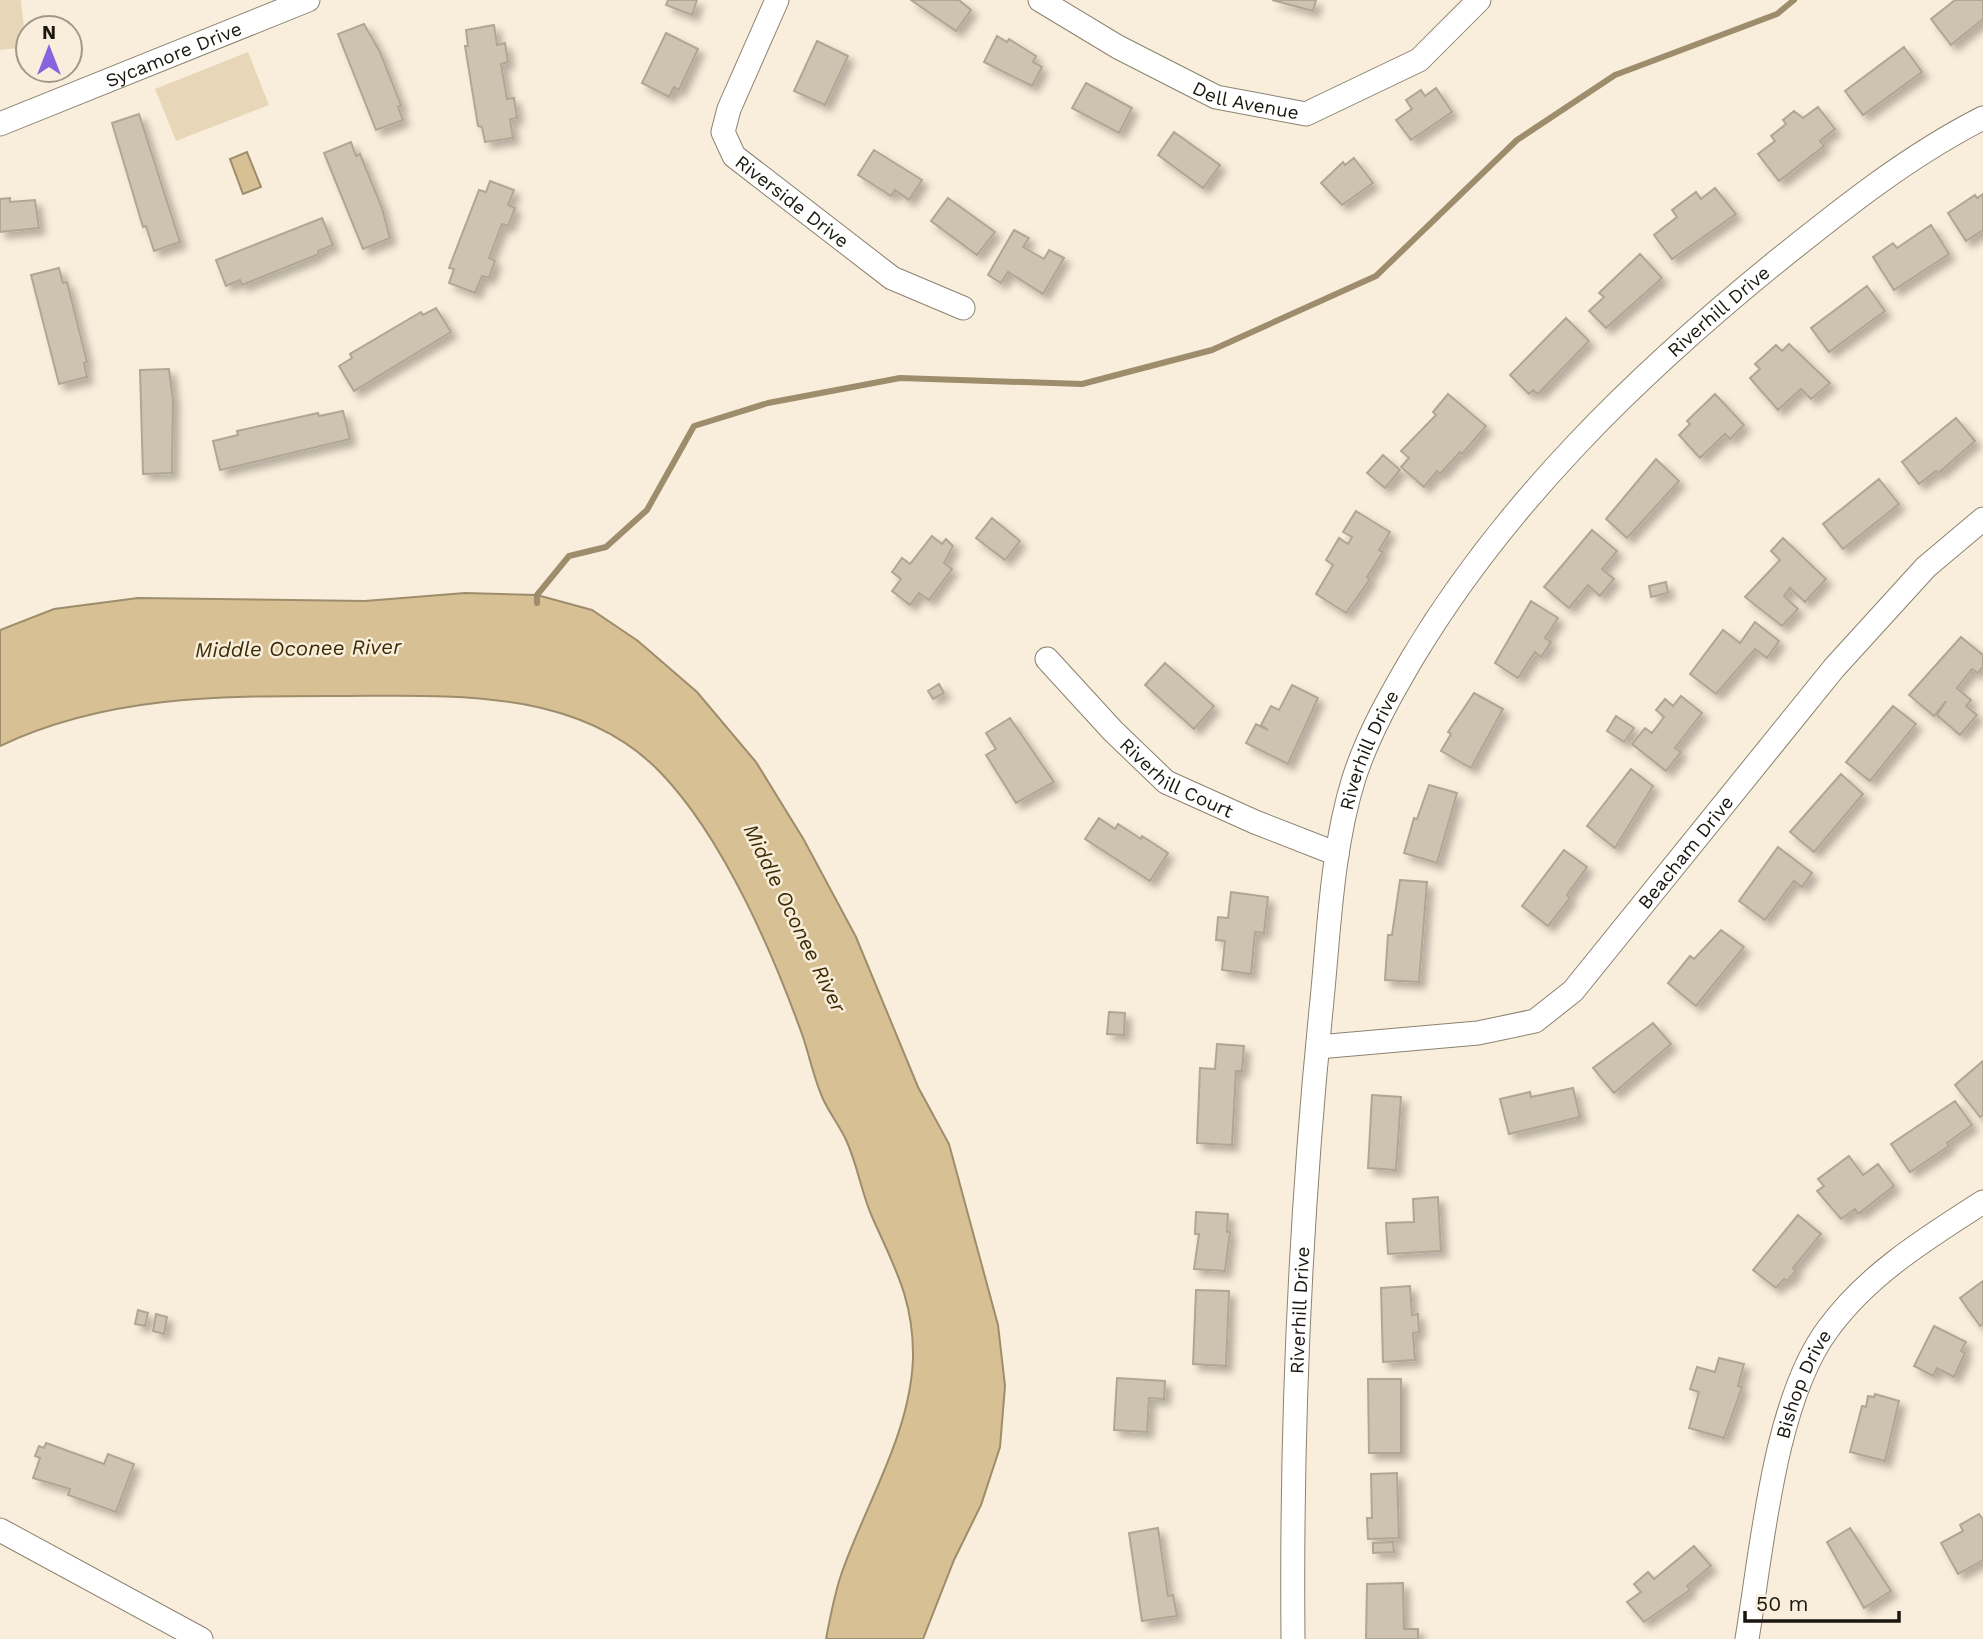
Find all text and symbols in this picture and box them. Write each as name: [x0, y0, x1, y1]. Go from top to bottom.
north arrow: [14, 14, 84, 84]
street label: Sycamore Drive: [102, 16, 245, 92]
text: N: [42, 21, 56, 44]
street label: Dell Avenue: [1189, 76, 1301, 124]
street label: Riverside Drive: [731, 150, 854, 252]
street label: Riverhill Drive: [1662, 261, 1774, 361]
water label: Middle Oconee River: [195, 634, 402, 662]
street label: Riverhill Drive: [1334, 686, 1403, 812]
street label: Riverhill Court: [1115, 733, 1237, 822]
street label: Beacham Drive: [1633, 791, 1738, 913]
water label: Middle Oconee River: [739, 820, 852, 1017]
street label: Riverhill Drive: [1285, 1246, 1314, 1374]
street label: Bishop Drive: [1771, 1325, 1836, 1441]
scale bar: [1745, 1580, 1899, 1624]
text: 50 m: [1756, 1591, 1808, 1616]

